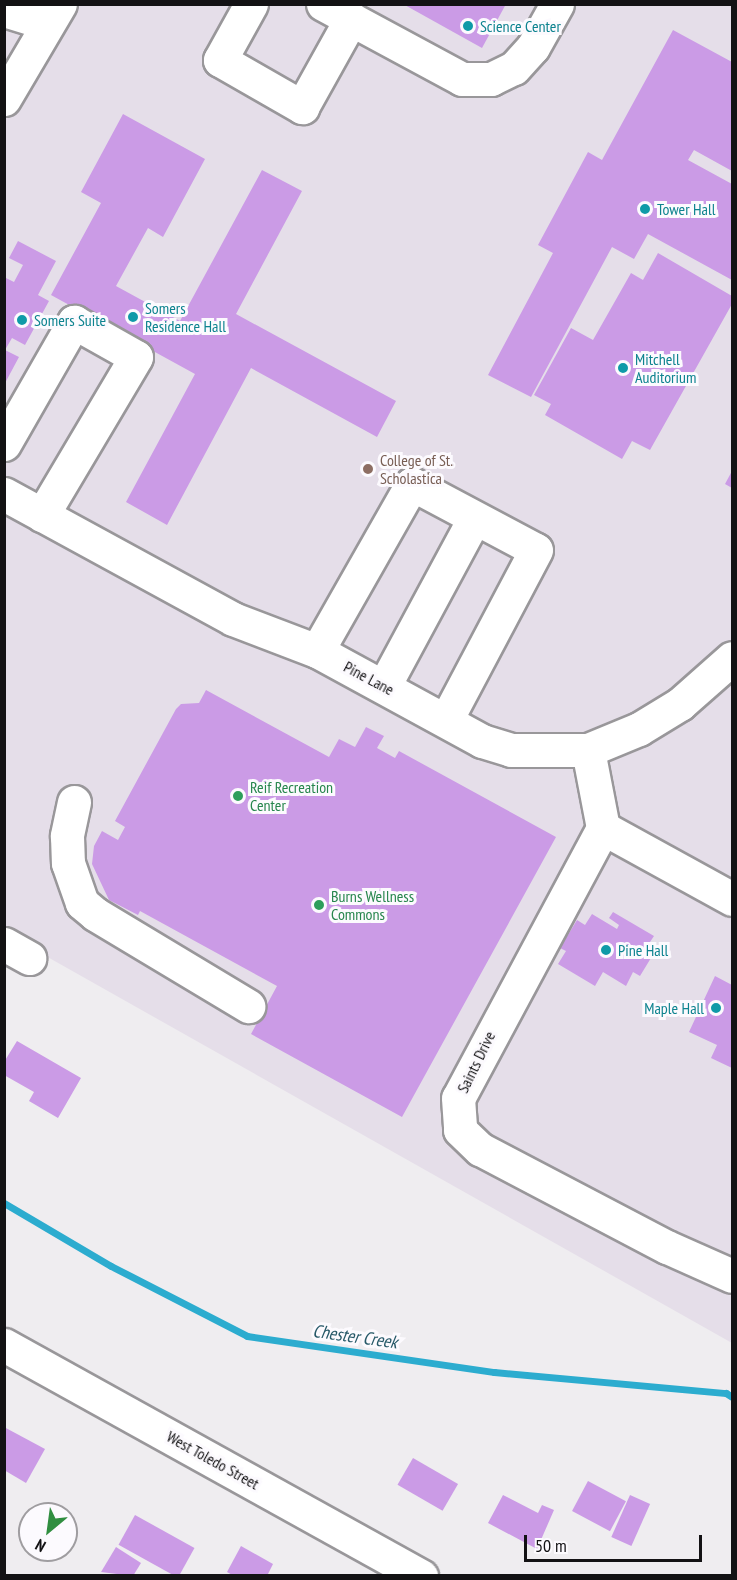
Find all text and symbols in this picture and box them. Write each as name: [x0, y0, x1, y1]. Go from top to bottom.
place label: Science Center: [480, 16, 561, 36]
marker: Science Center: [461, 19, 475, 33]
place label: Tower Hall: [657, 199, 715, 219]
marker: Tower Hall: [638, 202, 652, 216]
place label: Somers Residence Hall: [145, 298, 226, 336]
place label: Somers Suite: [34, 310, 106, 330]
marker: Somers Residence Hall: [126, 310, 140, 324]
marker: Somers Suite: [15, 313, 29, 327]
place label: Mitchell Auditorium: [635, 349, 696, 387]
marker: Mitchell Auditorium: [616, 361, 630, 375]
place label: College of St. Scholastica: [380, 450, 453, 488]
marker: College of St. Scholastica: [361, 462, 375, 476]
street label: Pine Lane: [341, 657, 397, 699]
place label: Reif Recreation Center: [250, 777, 333, 815]
marker: Reif Recreation Center: [231, 789, 245, 803]
place label: Burns Wellness Commons: [331, 886, 414, 924]
marker: Burns Wellness Commons: [312, 898, 326, 912]
place label: Pine Hall: [618, 940, 668, 960]
marker: Pine Hall: [599, 943, 613, 957]
place label: Maple Hall: [644, 998, 704, 1018]
marker: Maple Hall: [709, 1001, 723, 1015]
street label: Saints Drive: [453, 1028, 499, 1096]
water label: Chester Creek: [311, 1320, 399, 1354]
street label: West Toledo Street: [163, 1427, 263, 1493]
north arrow: [18, 1502, 78, 1562]
scale bar: [527, 1523, 706, 1561]
text: 50 m: [535, 1534, 567, 1557]
text: N: [32, 1535, 49, 1557]

